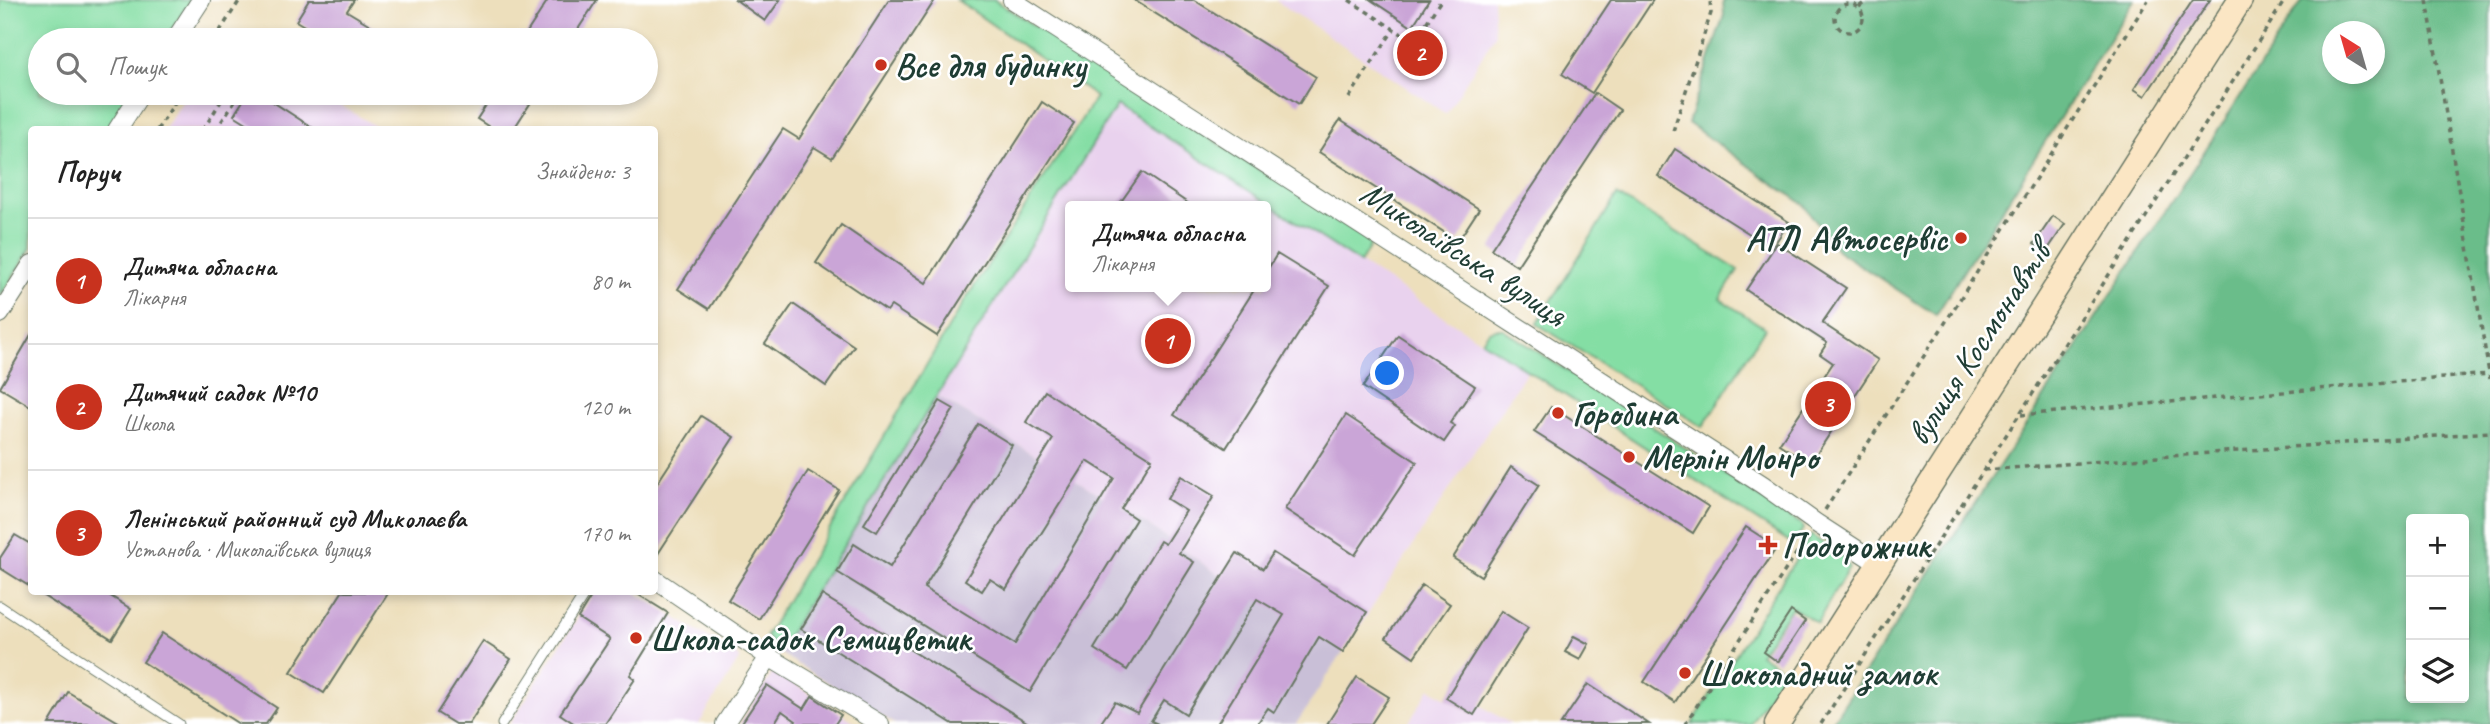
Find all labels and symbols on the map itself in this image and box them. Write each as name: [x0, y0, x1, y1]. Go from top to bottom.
north arrow: [2322, 21, 2385, 84]
pin: 2: [1397, 27, 1443, 79]
place label: Все для будинку: [895, 43, 1088, 88]
marker: Все для будинку: [873, 57, 889, 73]
street label: Миколаївська вулиця: [1352, 170, 1576, 338]
place label: АТЛ Автосервіс: [1746, 216, 1949, 261]
street label: вулиця Космонавтів: [1896, 226, 2066, 454]
marker: АТЛ Автосервіс: [1953, 230, 1969, 246]
pin: 1: [1145, 315, 1191, 367]
your location: [1370, 356, 1404, 390]
pin: 3: [1805, 378, 1851, 430]
place label: Горобина: [1572, 391, 1680, 436]
marker: Горобина: [1550, 405, 1566, 421]
place label: Мерлін Монро: [1643, 435, 1821, 480]
marker: Мерлін Монро: [1621, 449, 1637, 465]
place label: Подорожник: [1782, 523, 1933, 568]
marker: Подорожник: [1760, 537, 1776, 553]
place label: Школа-садок Семицветик: [650, 616, 974, 661]
marker: Школа-садок Семицветик: [628, 630, 644, 646]
place label: Шоколадний замок: [1699, 651, 1940, 696]
marker: Шоколадний замок: [1677, 665, 1693, 681]

